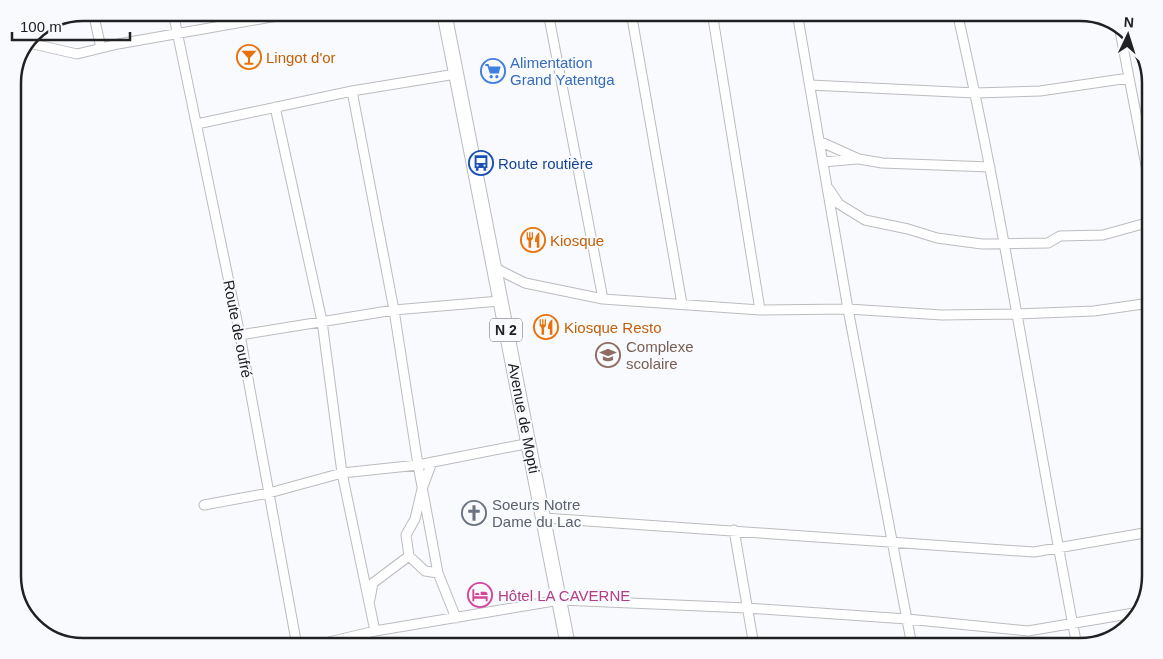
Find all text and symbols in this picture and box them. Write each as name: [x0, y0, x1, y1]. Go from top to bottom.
scale bar: [12, 10, 130, 42]
north arrow: [1103, 10, 1153, 60]
text: N: [1123, 14, 1135, 30]
text: 100 m: [20, 18, 62, 35]
bar icon: Lingot d'or: [236, 44, 262, 70]
place label: Lingot d'or: [266, 49, 336, 66]
place label: Alimentation Grand Yatentga: [510, 54, 615, 88]
supermarket icon: Alimentation Grand Yatentga: [480, 58, 506, 84]
bus stop icon: Route routière: [468, 150, 494, 176]
place label: Route routière: [498, 155, 593, 172]
restaurant icon: Kiosque: [520, 227, 546, 253]
place label: Kiosque: [550, 232, 604, 249]
street label: Route de oufré: [220, 279, 256, 379]
restaurant icon: Kiosque Resto: [533, 314, 559, 340]
road number: N 2: [490, 318, 522, 342]
place label: Kiosque Resto: [564, 319, 662, 336]
place label: Complexe scolaire: [626, 338, 694, 372]
school or university icon: Complexe scolaire: [595, 342, 621, 368]
street label: Avenue de Mopti: [505, 361, 543, 475]
place label: Soeurs Notre Dame du Lac: [492, 496, 582, 530]
church icon: Soeurs Notre Dame du Lac: [461, 500, 487, 526]
hotel icon: Hôtel LA CAVERNE: [467, 582, 493, 608]
place label: Hôtel LA CAVERNE: [498, 587, 630, 604]

